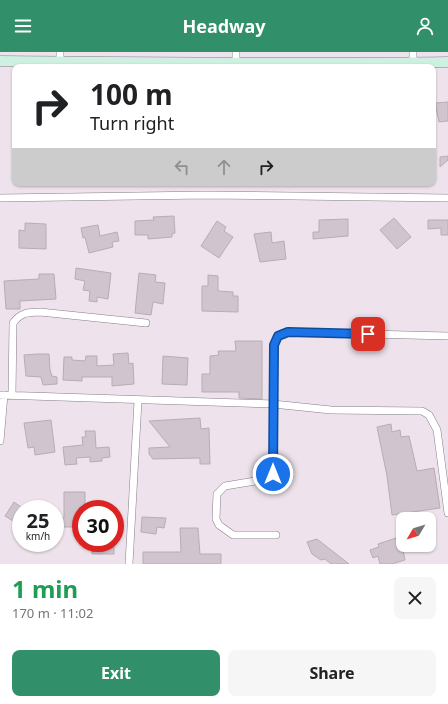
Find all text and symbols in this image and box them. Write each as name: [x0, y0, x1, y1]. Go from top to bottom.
text: Headway: [182, 14, 266, 38]
icon: menu: [12, 15, 34, 37]
icon: person: [414, 15, 436, 37]
text: 100 m: [90, 75, 173, 113]
icon: right: [24, 80, 76, 132]
text: Turn right: [90, 111, 174, 135]
icon: left: [171, 156, 193, 178]
icon: ahead: [213, 156, 235, 178]
icon: right: [255, 156, 277, 178]
pin: [351, 317, 385, 351]
icon: arrive: [357, 323, 379, 345]
position arrow: [252, 453, 294, 495]
speed limit sign: 30: [72, 500, 124, 552]
text: 25: [27, 507, 49, 534]
north arrow: [396, 512, 436, 552]
map controls: [396, 512, 436, 552]
text: km/h: [26, 529, 50, 543]
text: 1 min: [12, 572, 78, 605]
button: close: [394, 577, 436, 619]
text: 170 m · 11:02: [12, 604, 93, 622]
button: Exit: [12, 650, 220, 696]
button: Share: [228, 650, 436, 696]

